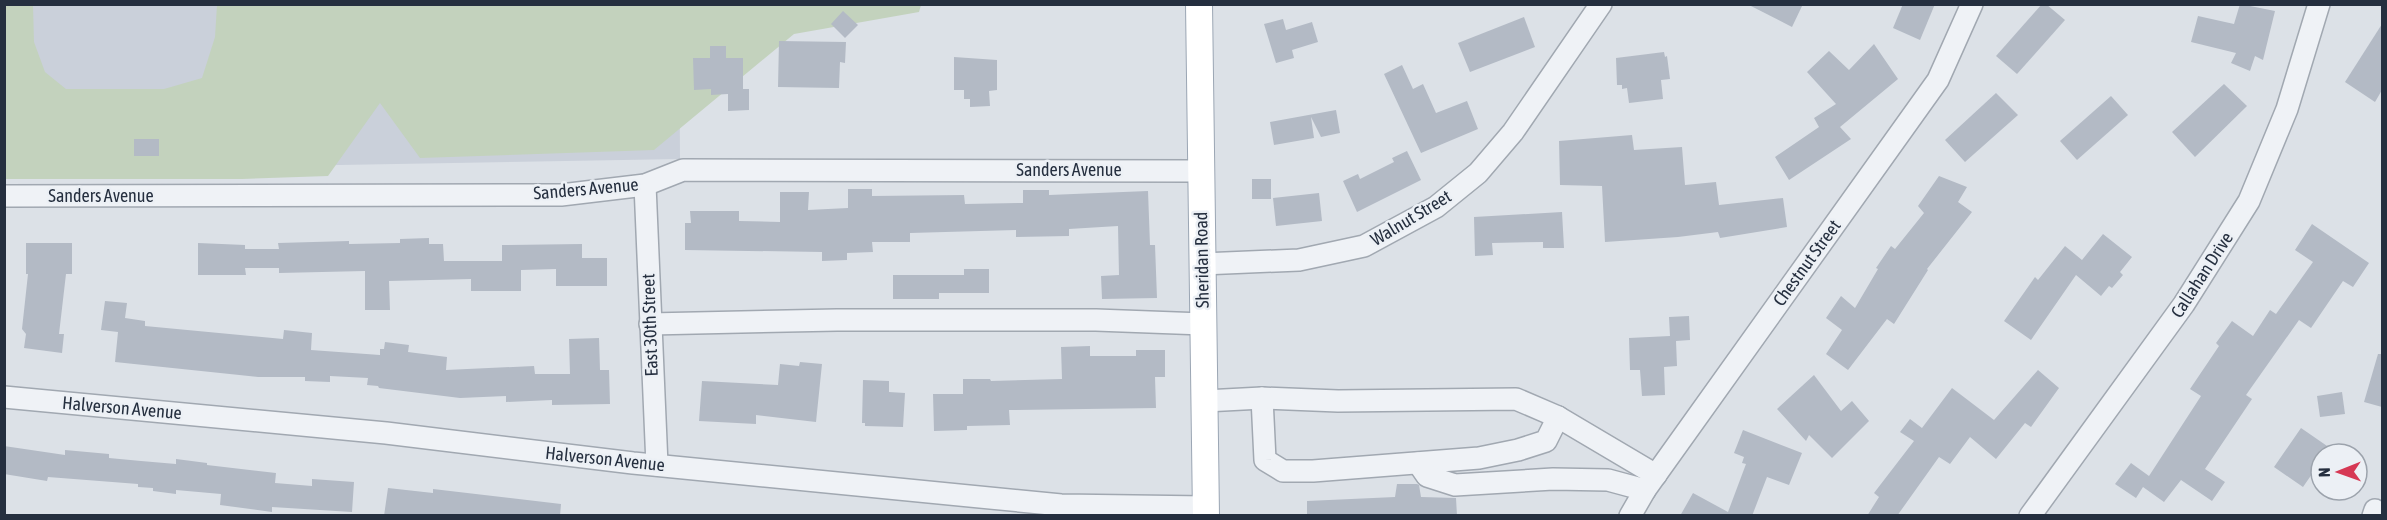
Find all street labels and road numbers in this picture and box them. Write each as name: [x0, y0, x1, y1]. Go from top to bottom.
street label: Sanders Avenue: [1016, 159, 1122, 180]
street label: Sanders Avenue: [533, 173, 639, 204]
street label: Sanders Avenue: [48, 185, 154, 206]
street label: Walnut Street: [1367, 185, 1455, 250]
street label: Sheridan Road: [1190, 212, 1213, 308]
street label: Chestnut Street: [1768, 216, 1845, 310]
street label: Callahan Drive: [2166, 228, 2237, 321]
street label: East 30th Street: [637, 273, 662, 377]
street label: Halverson Avenue: [61, 392, 183, 423]
street label: Halverson Avenue: [544, 442, 666, 475]

